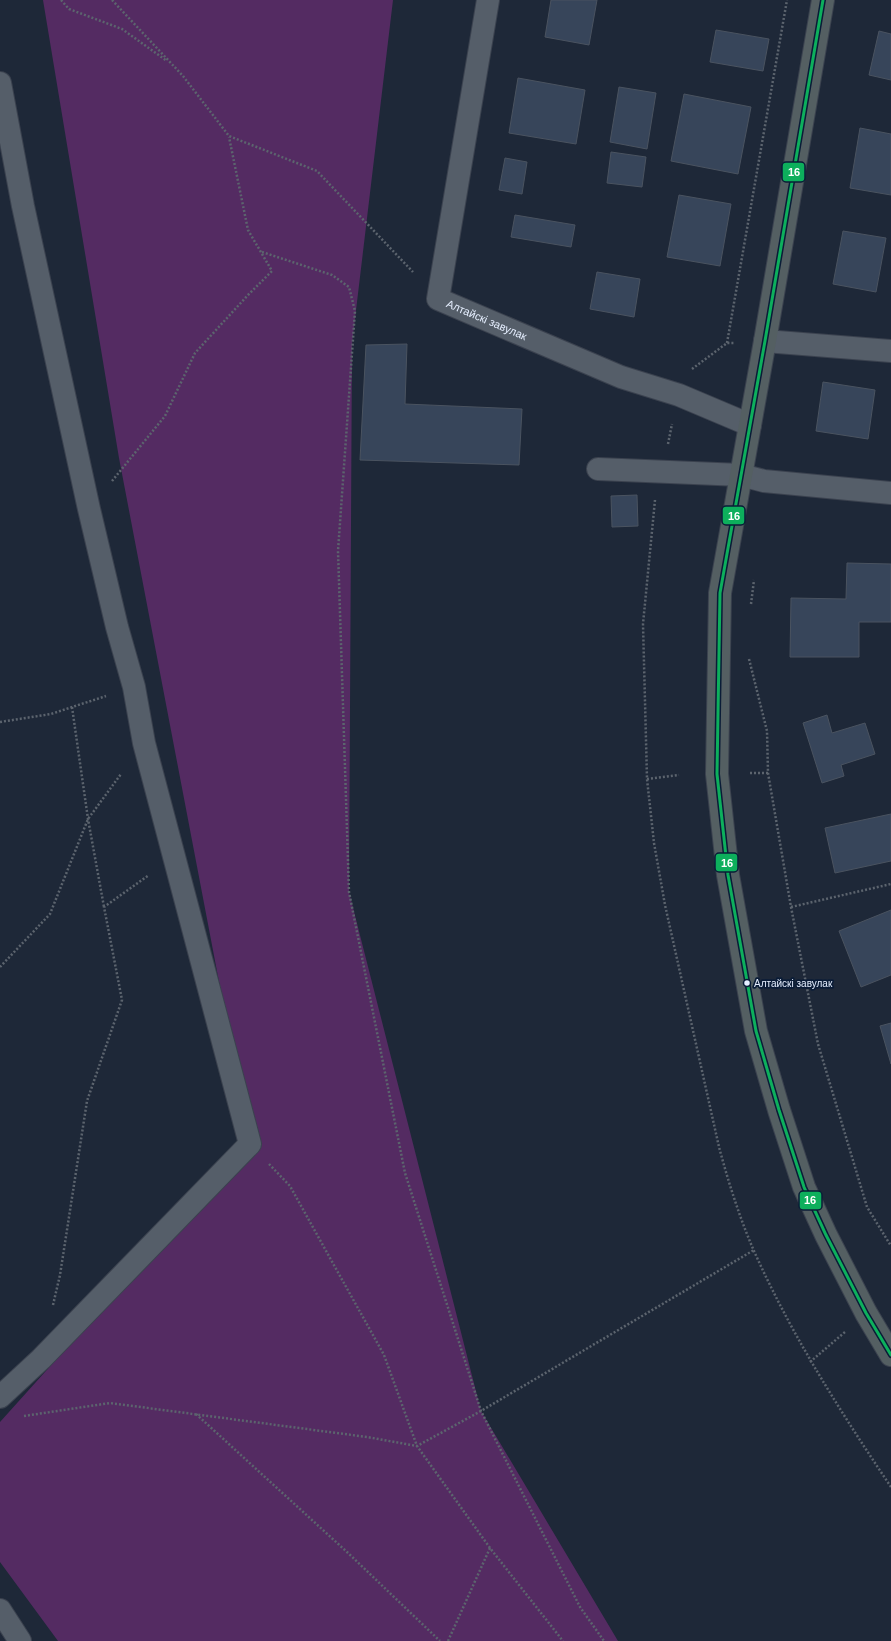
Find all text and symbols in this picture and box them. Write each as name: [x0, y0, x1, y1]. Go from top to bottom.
line badge: 16: [782, 162, 805, 182]
text: 16: [788, 166, 800, 178]
street label: Алтайскі завулак: [445, 297, 529, 342]
line badge: 16: [722, 506, 745, 525]
text: 16: [728, 510, 740, 522]
line badge: 16: [715, 853, 738, 872]
text: 16: [721, 857, 733, 869]
marker: Алтайскі завулак: [742, 978, 752, 988]
place label: Алтайскі завулак: [754, 978, 833, 989]
line badge: 16: [799, 1191, 822, 1210]
text: 16: [804, 1194, 816, 1206]

